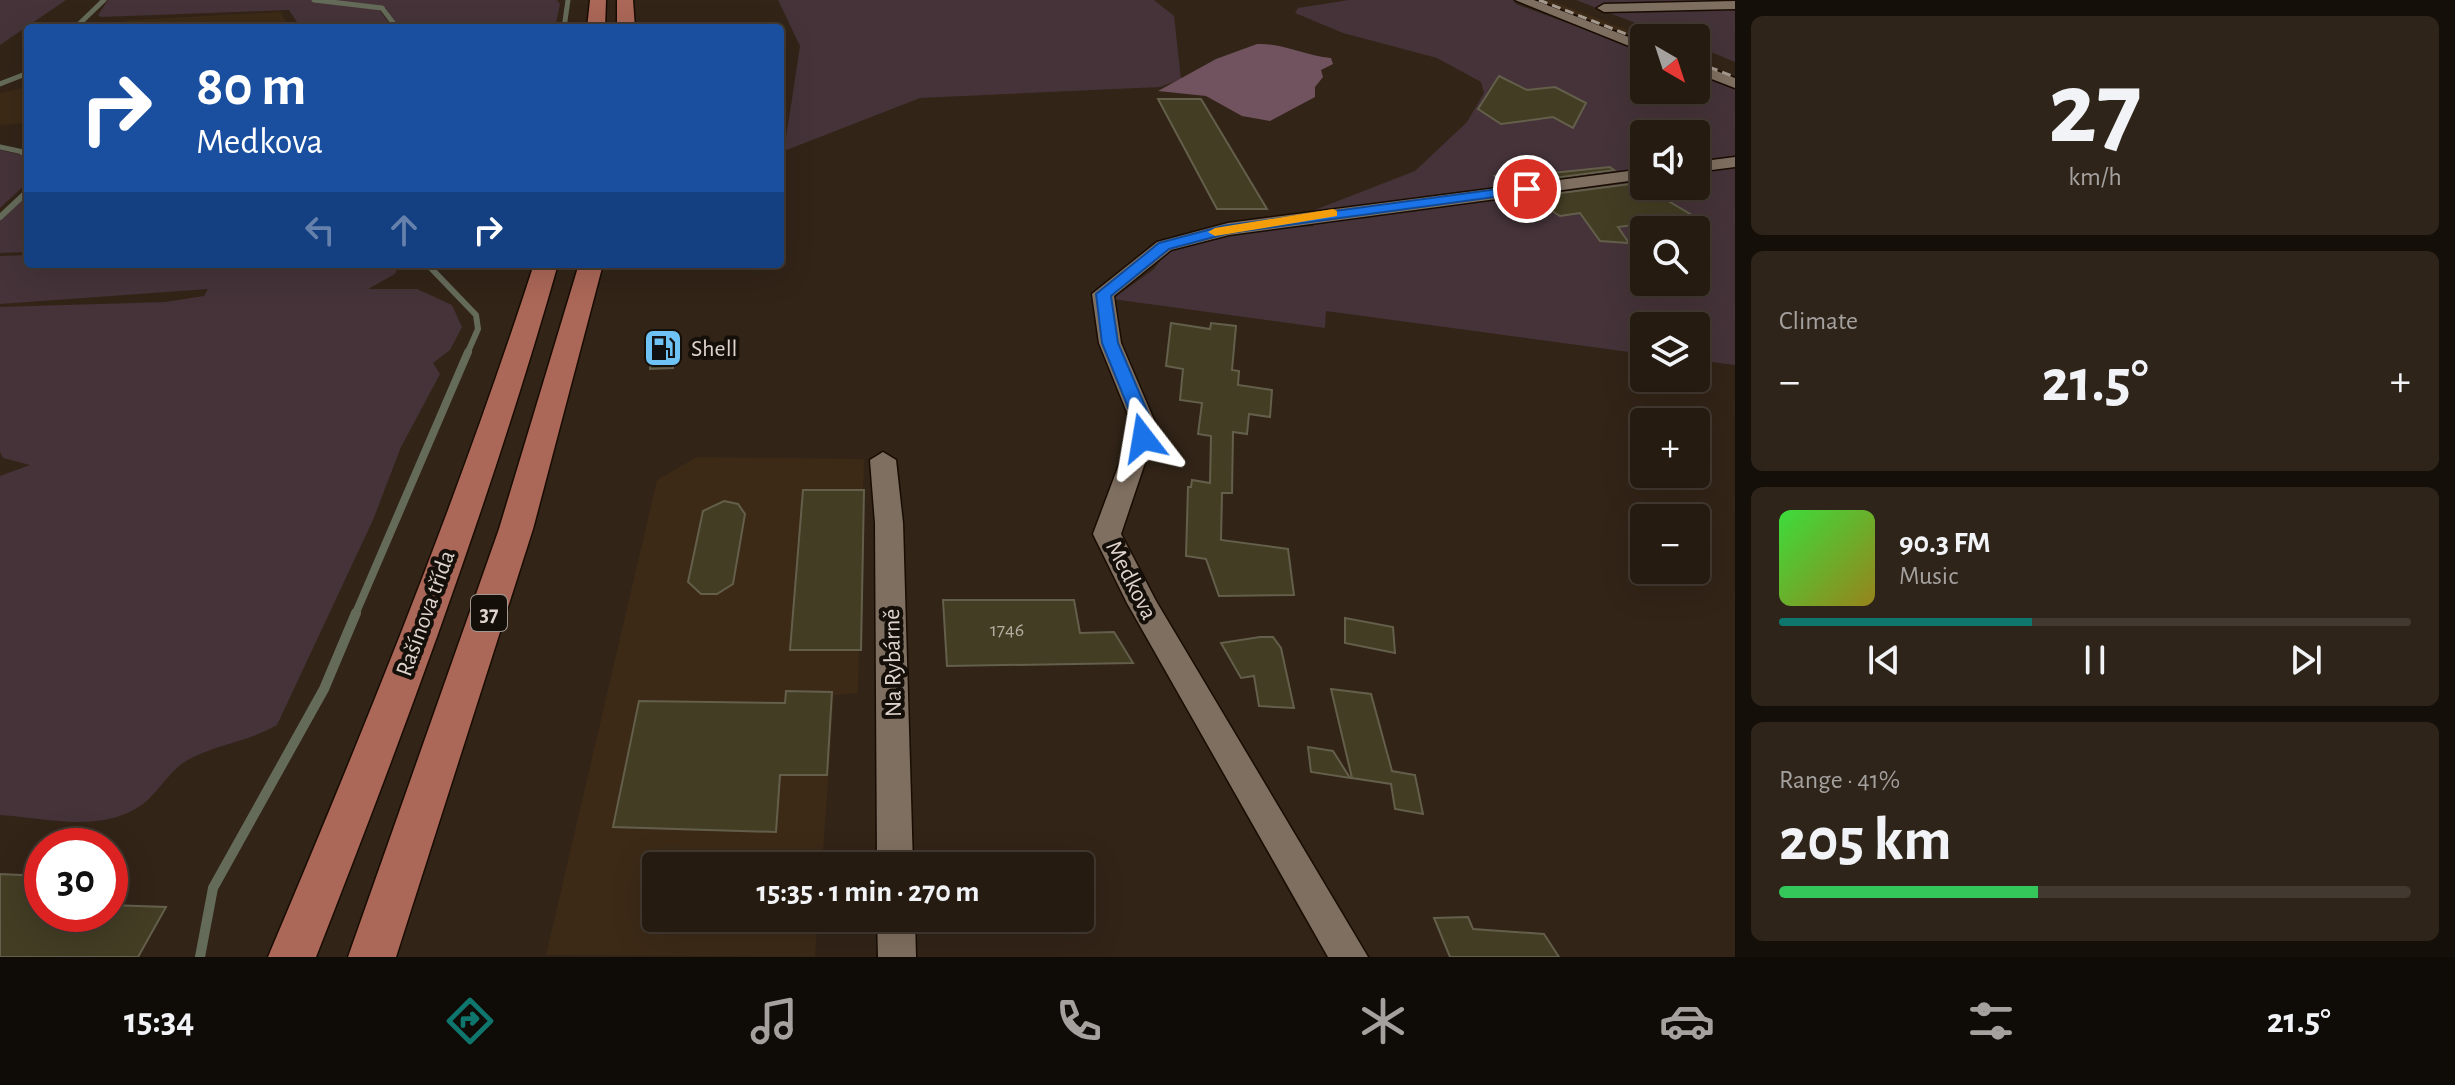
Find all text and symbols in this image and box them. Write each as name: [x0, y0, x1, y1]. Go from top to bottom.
north arrow: [1630, 24, 1710, 104]
map controls: [1630, 24, 1710, 584]
icon: right: [64, 56, 168, 160]
text: 27: [2048, 58, 2142, 162]
text: 80 m: [196, 59, 306, 115]
button: sound: [1630, 120, 1710, 200]
text: Medkova: [196, 124, 323, 160]
pin: [1493, 155, 1561, 223]
text: km/h: [2068, 164, 2122, 190]
icon: arrive: [1505, 167, 1549, 211]
icon: left: [298, 208, 342, 252]
icon: ahead: [382, 208, 426, 252]
icon: right: [466, 208, 510, 252]
button: search: [1630, 216, 1710, 296]
text: Climate: [1779, 308, 1858, 334]
button: layers: [1630, 312, 1710, 392]
fuel station icon: Shell: [642, 327, 684, 369]
place label: Shell: [691, 337, 738, 361]
text: 21.5°: [2041, 352, 2149, 412]
text: −: [1779, 360, 1800, 404]
text: +: [2390, 360, 2411, 404]
position arrow: [1101, 396, 1185, 480]
button: +: [1630, 408, 1710, 488]
button: −: [1630, 504, 1710, 584]
text: 90.3 FM: [1899, 528, 1991, 558]
street label: Medkova: [1101, 537, 1161, 624]
street label: Rašínova třída: [392, 547, 460, 679]
text: Music: [1899, 563, 1958, 589]
road number: 37: [471, 595, 507, 631]
street label: Na Rybárně: [880, 609, 906, 717]
house number: 1746: [990, 620, 1024, 640]
icon: previous: [1862, 638, 1906, 682]
icon: pause: [2073, 638, 2117, 682]
icon: next: [2284, 638, 2328, 682]
text: Range · 41%: [1779, 767, 1900, 793]
text: 205 km: [1779, 811, 1952, 871]
speed limit sign: 30: [24, 828, 128, 932]
text: 15:35 · 1 min · 270 m: [756, 877, 980, 907]
icon: directions: [442, 993, 498, 1049]
icon: music: [746, 993, 802, 1049]
icon: phone: [1051, 993, 1107, 1049]
icon: climate: [1355, 993, 1411, 1049]
icon: car: [1659, 993, 1715, 1049]
icon: filters: [1963, 993, 2019, 1049]
text: 15:34: [124, 1003, 194, 1039]
text: 21.5°: [2267, 1003, 2331, 1039]

